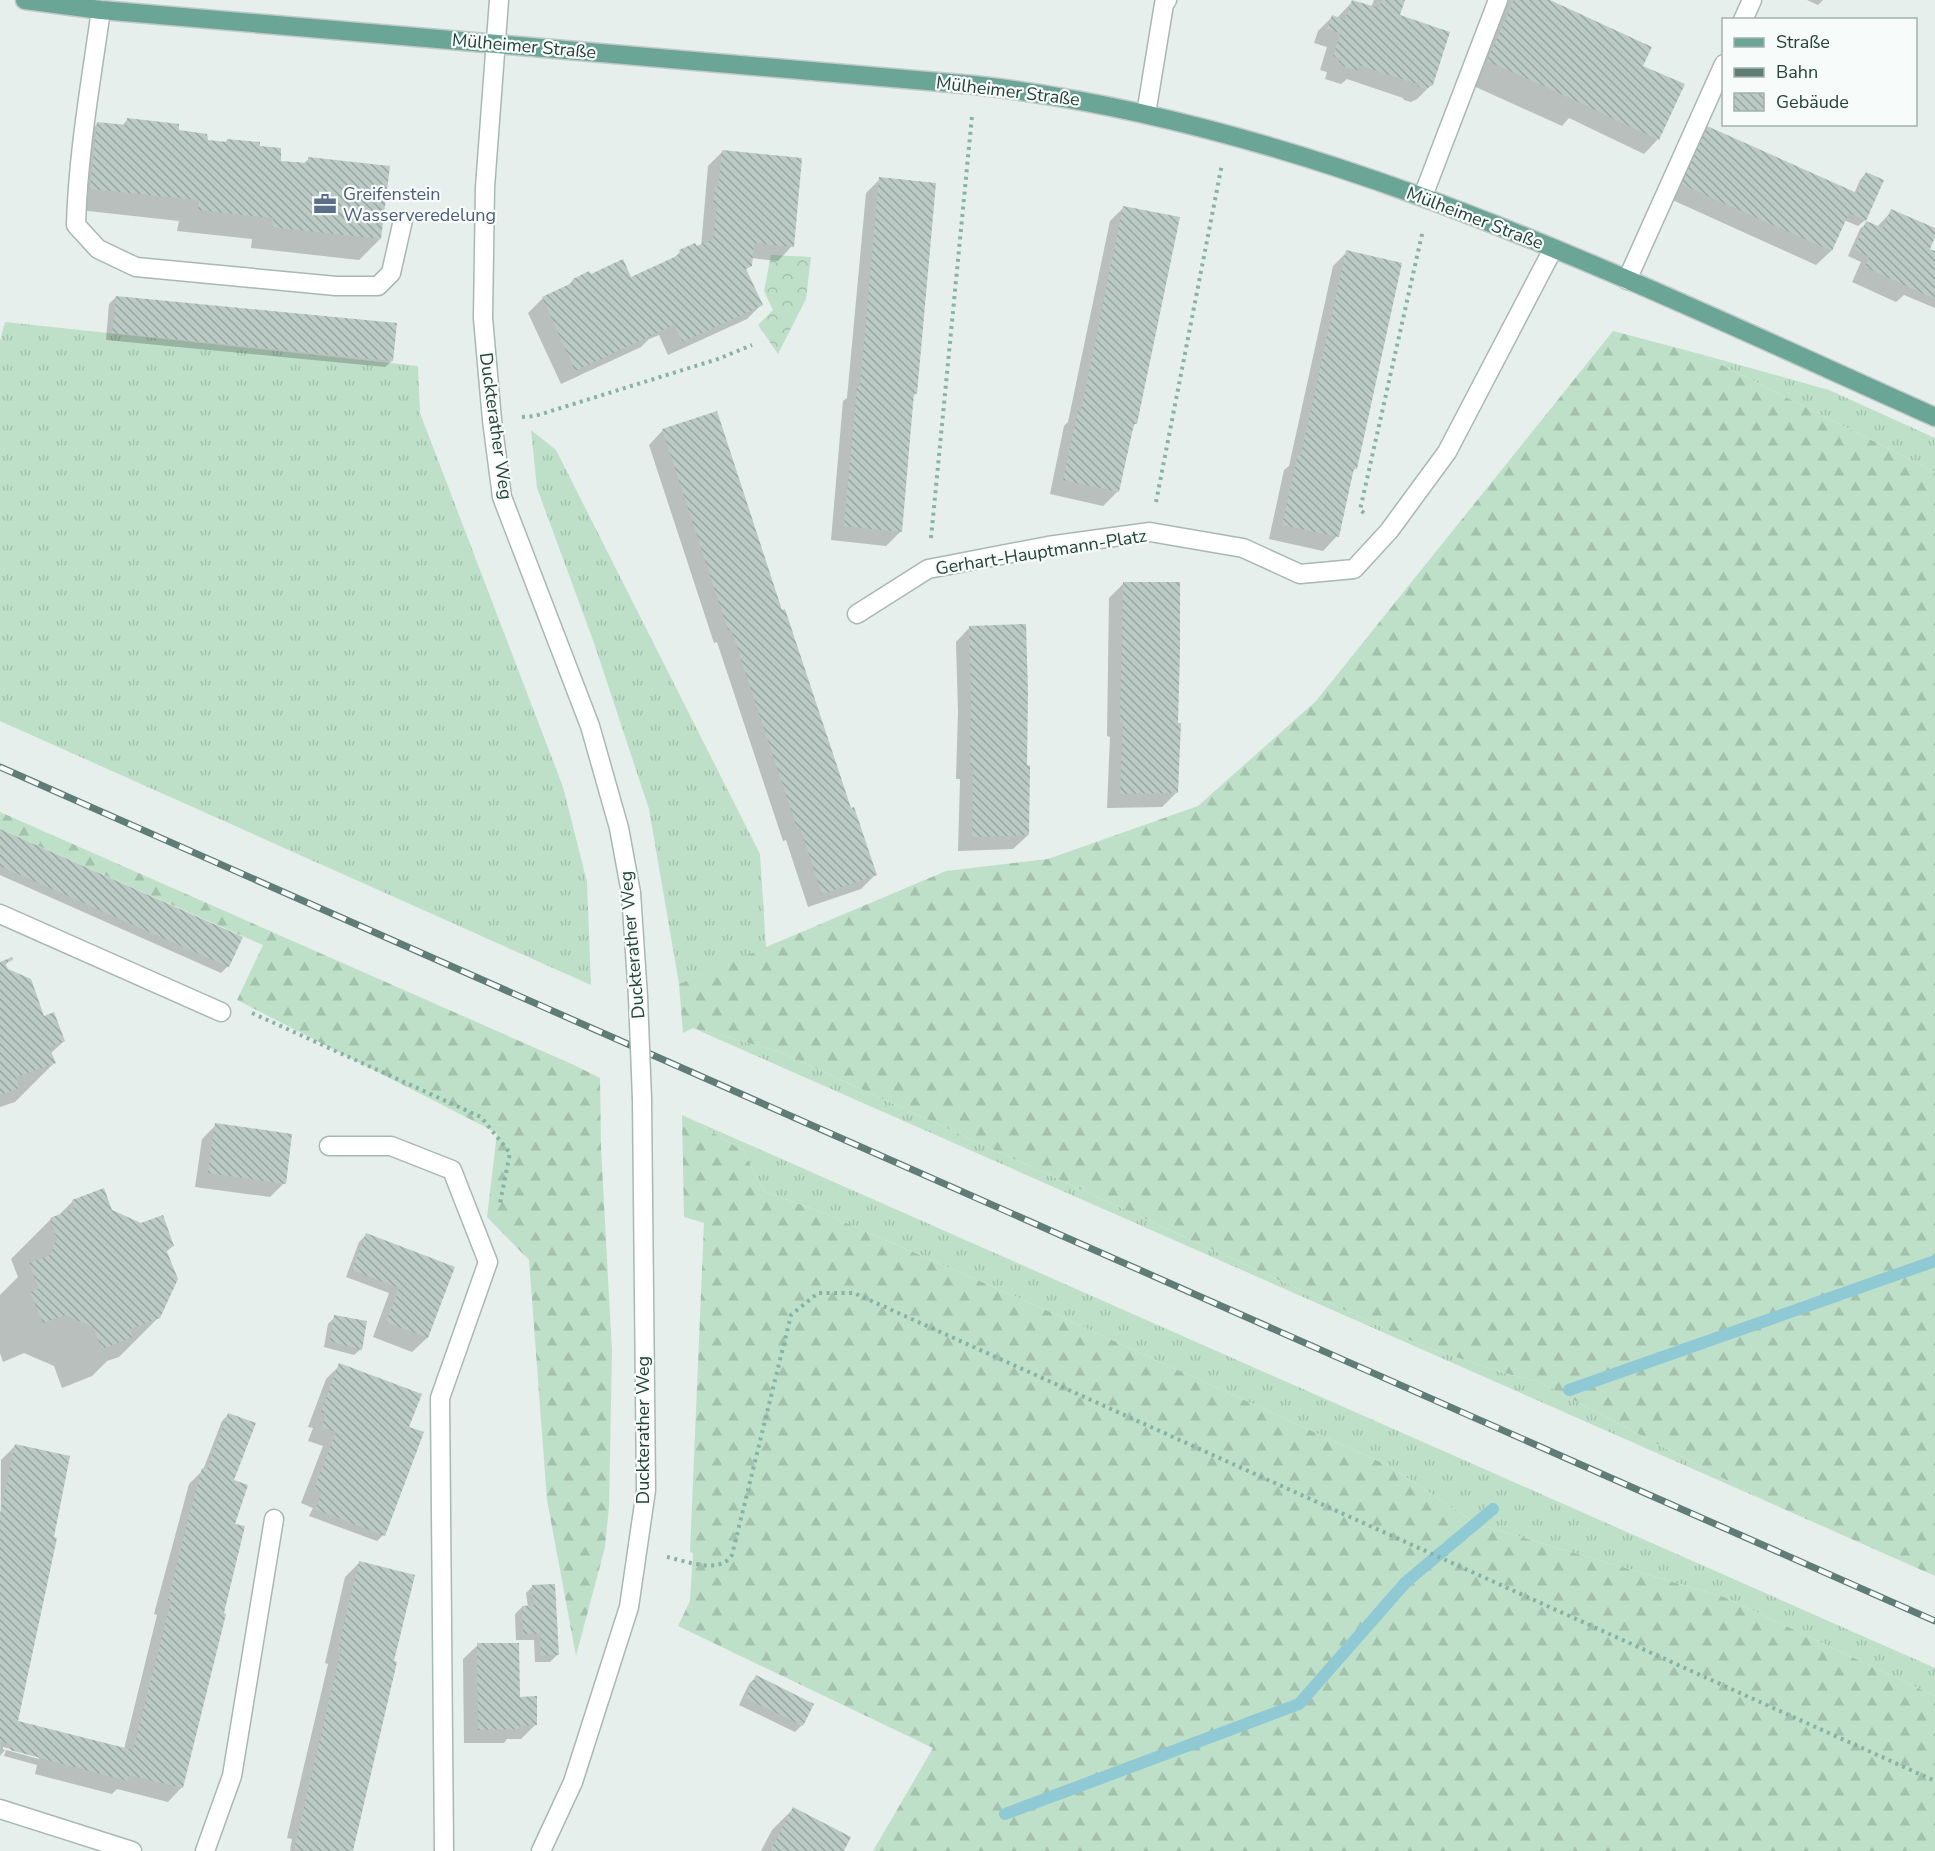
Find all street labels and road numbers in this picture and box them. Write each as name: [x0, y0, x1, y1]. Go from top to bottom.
street label: Mülheimer Straße: [451, 28, 597, 64]
street label: Mülheimer Straße: [935, 70, 1081, 112]
street label: Mülheimer Straße: [1403, 181, 1547, 255]
street label: Duckterather Weg: [474, 351, 518, 501]
street label: Gerhart-Hauptmann-Platz: [934, 523, 1148, 581]
street label: Duckterather Weg: [614, 870, 650, 1020]
street label: Duckterather Weg: [631, 1356, 655, 1504]

